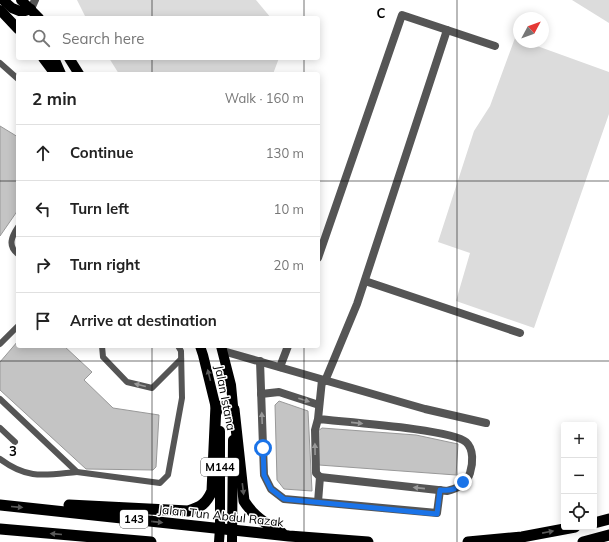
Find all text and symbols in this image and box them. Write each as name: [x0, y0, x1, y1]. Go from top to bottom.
text: C: [377, 5, 386, 21]
north arrow: [513, 12, 549, 48]
search box: [16, 16, 320, 60]
icon: search: [30, 27, 52, 49]
text: Search here: [62, 29, 144, 48]
text: 2 min: [32, 88, 77, 109]
text: Walk · 160 m: [225, 90, 304, 106]
icon: ahead: [32, 142, 54, 164]
text: Continue: [70, 143, 133, 162]
text: 130 m: [266, 145, 304, 161]
icon: left: [32, 198, 54, 220]
text: Turn left: [70, 199, 129, 218]
text: 10 m: [274, 201, 304, 217]
icon: right: [32, 254, 54, 276]
text: Turn right: [70, 255, 140, 274]
text: 20 m: [274, 257, 304, 273]
icon: arrive: [32, 310, 54, 332]
text: Arrive at destination: [70, 311, 217, 330]
street label: Jalan Istana: [212, 364, 239, 432]
one-way arrow: [205, 369, 211, 382]
one-way arrow: [134, 382, 146, 388]
one-way arrow: [298, 397, 310, 403]
one-way arrow: [258, 412, 265, 424]
one-way arrow: [351, 420, 363, 427]
map controls: [561, 422, 597, 530]
button: +: [561, 422, 597, 458]
route start: [254, 439, 272, 457]
one-way arrow: [312, 442, 318, 455]
text: 3: [9, 443, 17, 459]
road number: M144: [201, 458, 239, 476]
button: −: [561, 458, 597, 494]
route end: [454, 473, 472, 491]
one-way arrow: [240, 483, 246, 495]
one-way arrow: [413, 485, 425, 491]
button: locate: [561, 494, 597, 530]
street label: Jalan Tun Abdul Razak: [158, 501, 285, 530]
one-way arrow: [11, 503, 24, 510]
road number: 143: [120, 510, 148, 528]
one-way arrow: [151, 518, 163, 525]
one-way arrow: [542, 529, 554, 535]
one-way arrow: [50, 530, 62, 537]

